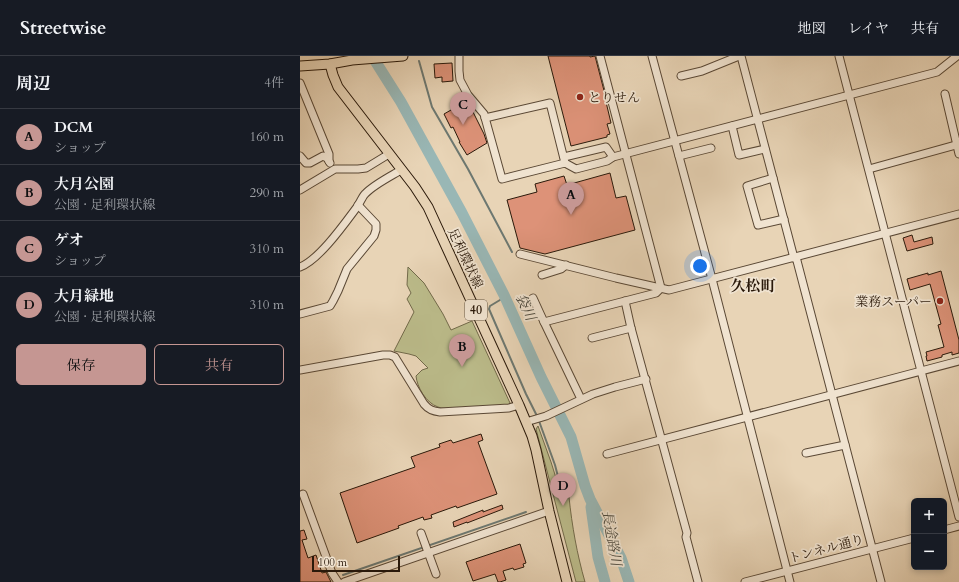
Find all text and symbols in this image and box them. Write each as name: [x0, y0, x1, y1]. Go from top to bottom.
text: Streetwise: [20, 15, 107, 41]
text: 地図: [798, 19, 826, 38]
text: レイヤ: [848, 19, 889, 38]
text: 共有: [911, 19, 939, 38]
text: 周辺: [16, 72, 50, 95]
text: 4件: [264, 74, 284, 92]
place label: とりせん: [588, 89, 640, 107]
pin: C: [450, 92, 476, 125]
marker: とりせん: [575, 92, 585, 102]
text: DCM: [54, 117, 93, 137]
text: A: [24, 128, 34, 146]
text: 160 m: [250, 128, 284, 146]
text: ショップ: [54, 139, 106, 157]
text: 大月公園: [54, 174, 114, 194]
pin: A: [558, 182, 584, 215]
text: B: [24, 184, 34, 202]
text: 290 m: [250, 184, 284, 202]
text: 公園 · 足利環状線: [54, 196, 155, 214]
street label: 足利環状線: [443, 225, 487, 292]
text: ゲオ: [54, 230, 84, 250]
text: C: [24, 240, 34, 258]
text: 310 m: [250, 240, 284, 258]
text: ショップ: [54, 252, 106, 270]
your location: [690, 256, 710, 276]
district label: 久松町: [730, 276, 776, 296]
text: 大月緑地: [54, 286, 114, 306]
water label: 袋川: [511, 291, 541, 326]
place label: 業務スーパー: [855, 293, 932, 311]
text: D: [23, 296, 35, 314]
text: 310 m: [250, 296, 284, 314]
marker: 業務スーパー: [935, 296, 945, 306]
road number: 40: [465, 300, 487, 320]
text: 公園 · 足利環状線: [54, 308, 155, 326]
pin: B: [449, 334, 475, 367]
button: 保存: [16, 344, 146, 385]
button: 共有: [154, 344, 284, 385]
pin: D: [550, 473, 576, 506]
map controls: [911, 498, 947, 570]
button: +: [911, 498, 947, 534]
water label: 長途路川: [597, 509, 626, 569]
street label: トンネル通り: [786, 530, 866, 568]
button: −: [911, 534, 947, 570]
scale bar: [312, 554, 400, 573]
text: 100 m: [318, 555, 347, 570]

